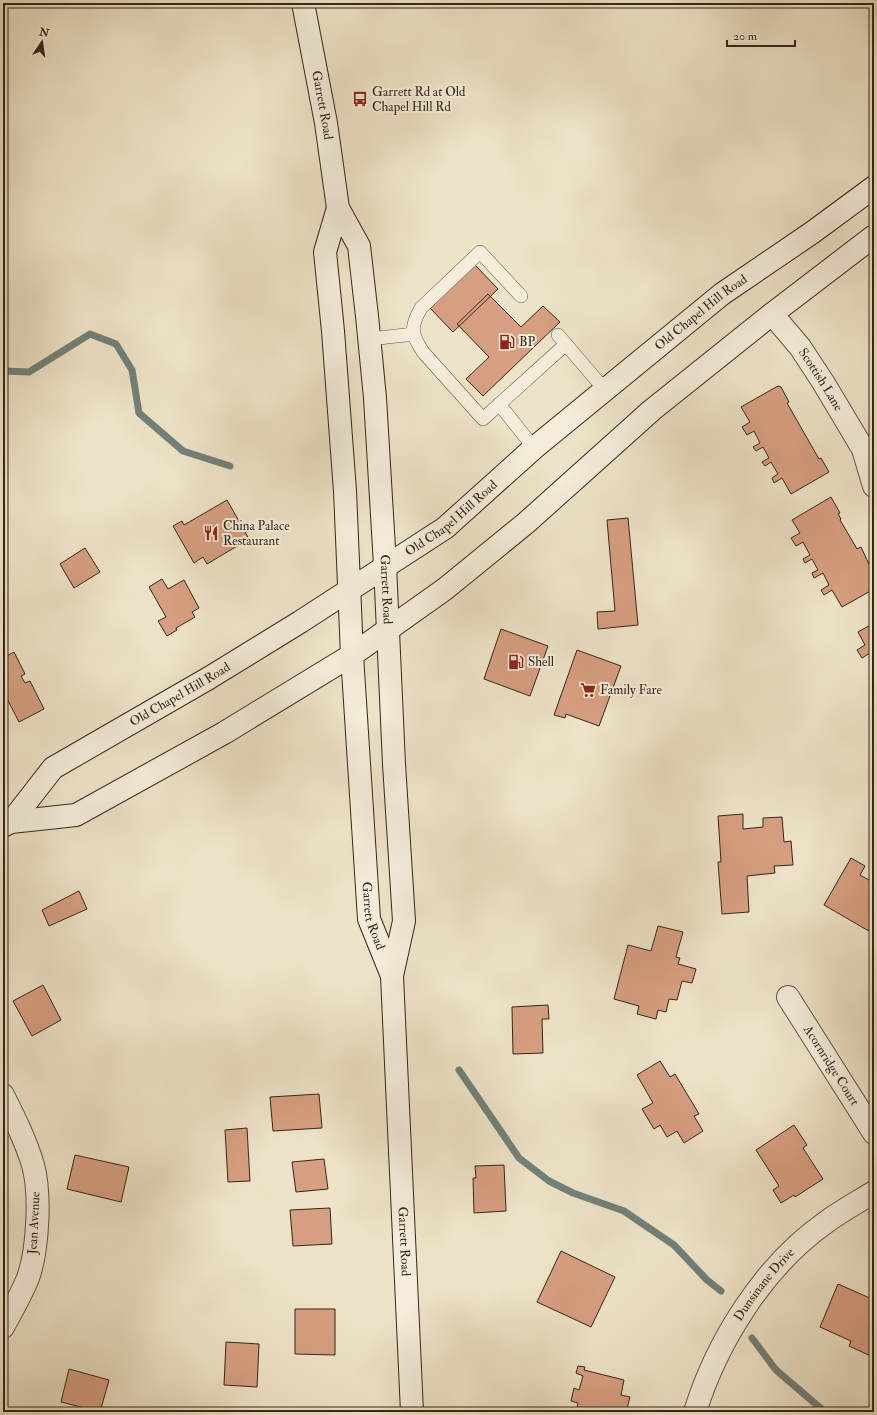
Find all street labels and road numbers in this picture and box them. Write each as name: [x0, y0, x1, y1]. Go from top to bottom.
street label: Garrett Road: [308, 69, 336, 141]
street label: Old Chapel Hill Road: [651, 271, 751, 354]
street label: Scottish Lane: [795, 345, 847, 415]
street label: Old Chapel Hill Road: [402, 476, 501, 560]
street label: Garrett Road: [376, 554, 396, 625]
street label: Old Chapel Hill Road: [127, 659, 234, 730]
street label: Garrett Road: [359, 881, 389, 953]
street label: Acornridge Court: [799, 1021, 863, 1109]
street label: Jean Avenue: [24, 1191, 44, 1256]
street label: Garrett Road: [395, 1206, 414, 1277]
street label: Dunsinane Drive: [730, 1244, 798, 1324]

